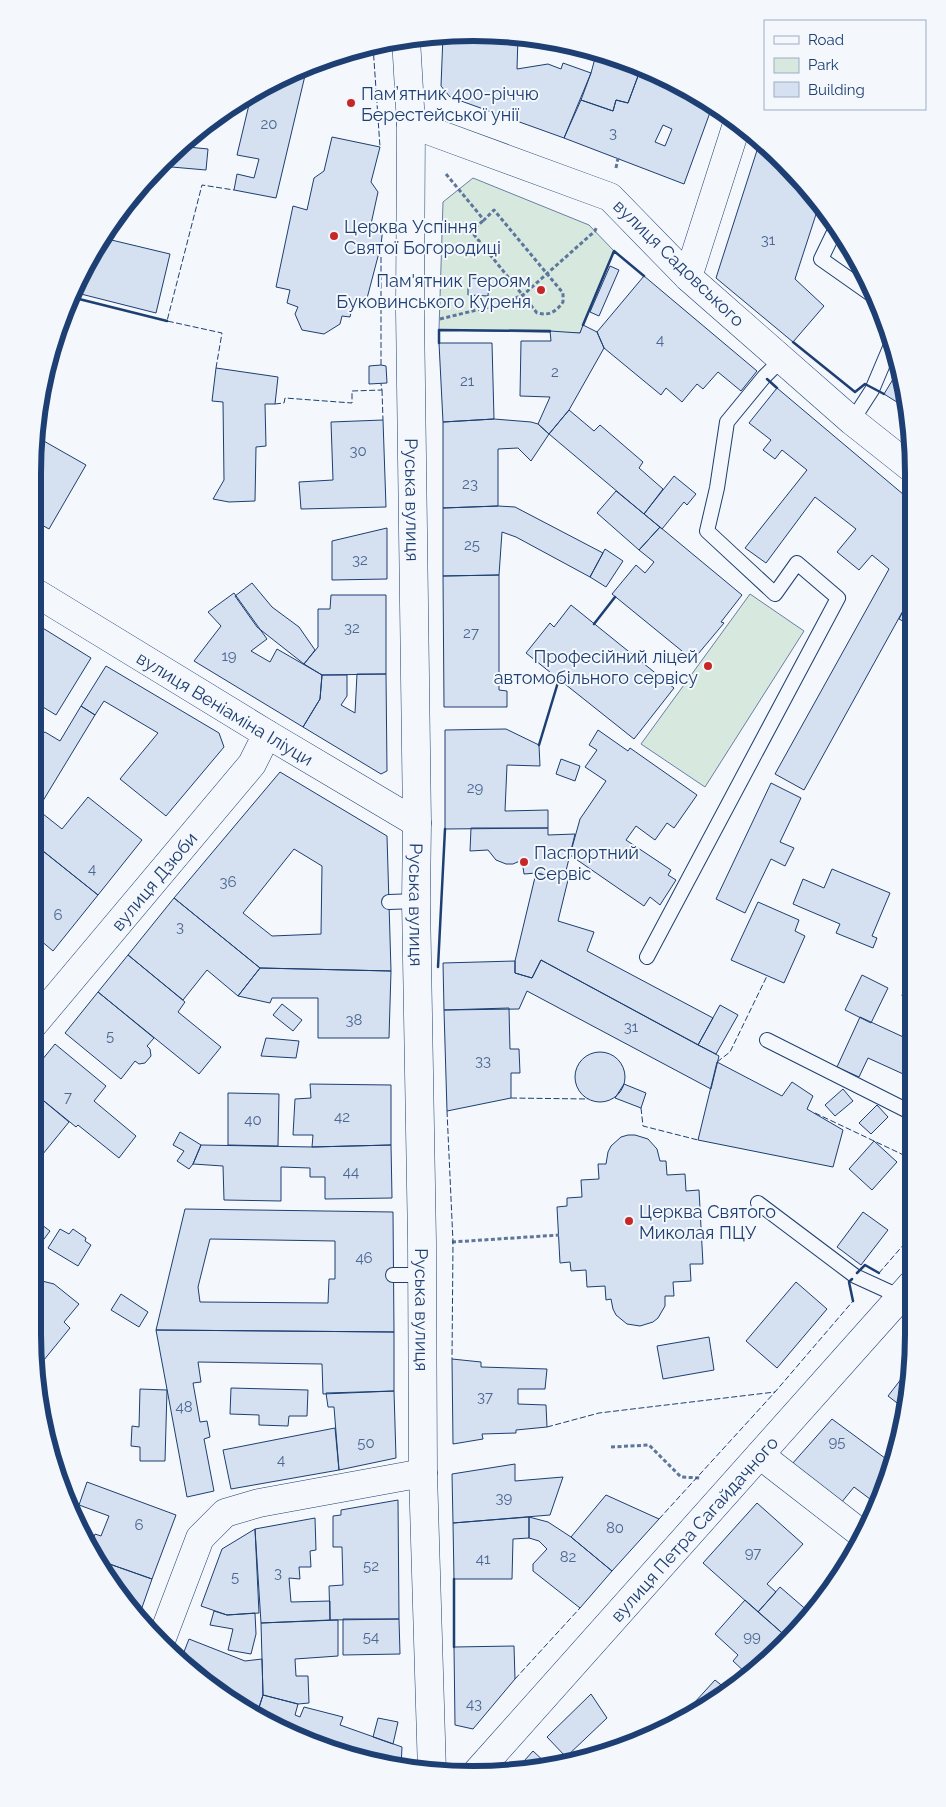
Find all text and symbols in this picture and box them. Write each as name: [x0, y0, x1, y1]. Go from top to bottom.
legend: [764, 20, 926, 110]
text: Road: [808, 31, 844, 49]
text: Park: [808, 56, 839, 74]
text: Building: [808, 81, 865, 99]
place label: Пам’ятник 400-річчю Берестейської унії: [361, 83, 539, 125]
marker: Пам’ятник 400-річчю Берестейської унії: [345, 97, 357, 109]
house number: 20: [261, 115, 278, 133]
house number: 3: [609, 124, 617, 142]
street label: вулиця Садовського: [609, 195, 749, 331]
place label: Церква Успіння Святої Богородиці: [344, 216, 501, 258]
marker: Церква Успіння Святої Богородиці: [328, 230, 340, 242]
house number: 31: [761, 231, 776, 249]
place label: Пам'ятник Героям Буковинського Куреня: [336, 270, 531, 312]
marker: Пам'ятник Героям Буковинського Куреня: [535, 284, 547, 296]
house number: 4: [656, 331, 664, 349]
house number: 2: [551, 363, 559, 381]
house number: 21: [460, 372, 475, 390]
street label: Руська вулиця: [401, 438, 424, 562]
house number: 30: [349, 442, 367, 460]
house number: 23: [462, 475, 478, 493]
house number: 25: [464, 536, 480, 554]
house number: 32: [352, 551, 368, 569]
house number: 32: [344, 619, 360, 637]
house number: 27: [463, 624, 479, 642]
place label: Професійний ліцей автомобільного сервісу: [494, 646, 698, 688]
street label: вулиця Веніаміна Іліуци: [133, 647, 317, 770]
house number: 19: [221, 647, 237, 665]
marker: Професійний ліцей автомобільного сервісу: [702, 660, 714, 672]
house number: 29: [467, 779, 484, 797]
street label: вулиця Дзюби: [107, 827, 201, 935]
place label: Паспортний Сервіс: [534, 842, 639, 884]
street label: Руська вулиця: [405, 843, 428, 967]
marker: Паспортний Сервіс: [518, 856, 530, 868]
house number: 4: [88, 860, 96, 878]
house number: 36: [219, 873, 237, 891]
house number: 6: [53, 906, 63, 924]
house number: 3: [176, 918, 184, 936]
house number: 38: [346, 1011, 363, 1029]
house number: 31: [624, 1018, 639, 1036]
house number: 5: [106, 1027, 114, 1045]
house number: 33: [475, 1052, 491, 1070]
house number: 7: [64, 1088, 72, 1106]
house number: 42: [334, 1108, 350, 1126]
house number: 40: [244, 1111, 262, 1129]
house number: 44: [343, 1163, 359, 1181]
place label: Церква Святого Миколая ПЦУ: [639, 1201, 776, 1243]
marker: Церква Святого Миколая ПЦУ: [623, 1215, 635, 1227]
street label: Руська вулиця: [412, 1248, 433, 1371]
house number: 46: [355, 1249, 373, 1267]
house number: 37: [477, 1388, 493, 1406]
house number: 48: [175, 1398, 193, 1416]
street label: вулиця Петра Сагайдачного: [606, 1431, 782, 1626]
house number: 95: [829, 1433, 845, 1451]
house number: 50: [357, 1434, 375, 1452]
house number: 4: [277, 1451, 285, 1469]
house number: 39: [496, 1489, 513, 1507]
house number: 6: [134, 1516, 144, 1534]
house number: 80: [606, 1519, 624, 1537]
house number: 97: [745, 1544, 761, 1562]
house number: 82: [560, 1548, 577, 1566]
house number: 41: [476, 1550, 491, 1568]
house number: 52: [363, 1557, 379, 1575]
house number: 3: [274, 1564, 282, 1582]
house number: 5: [231, 1568, 239, 1586]
house number: 54: [363, 1628, 379, 1646]
house number: 99: [743, 1628, 761, 1646]
house number: 43: [466, 1695, 482, 1713]

